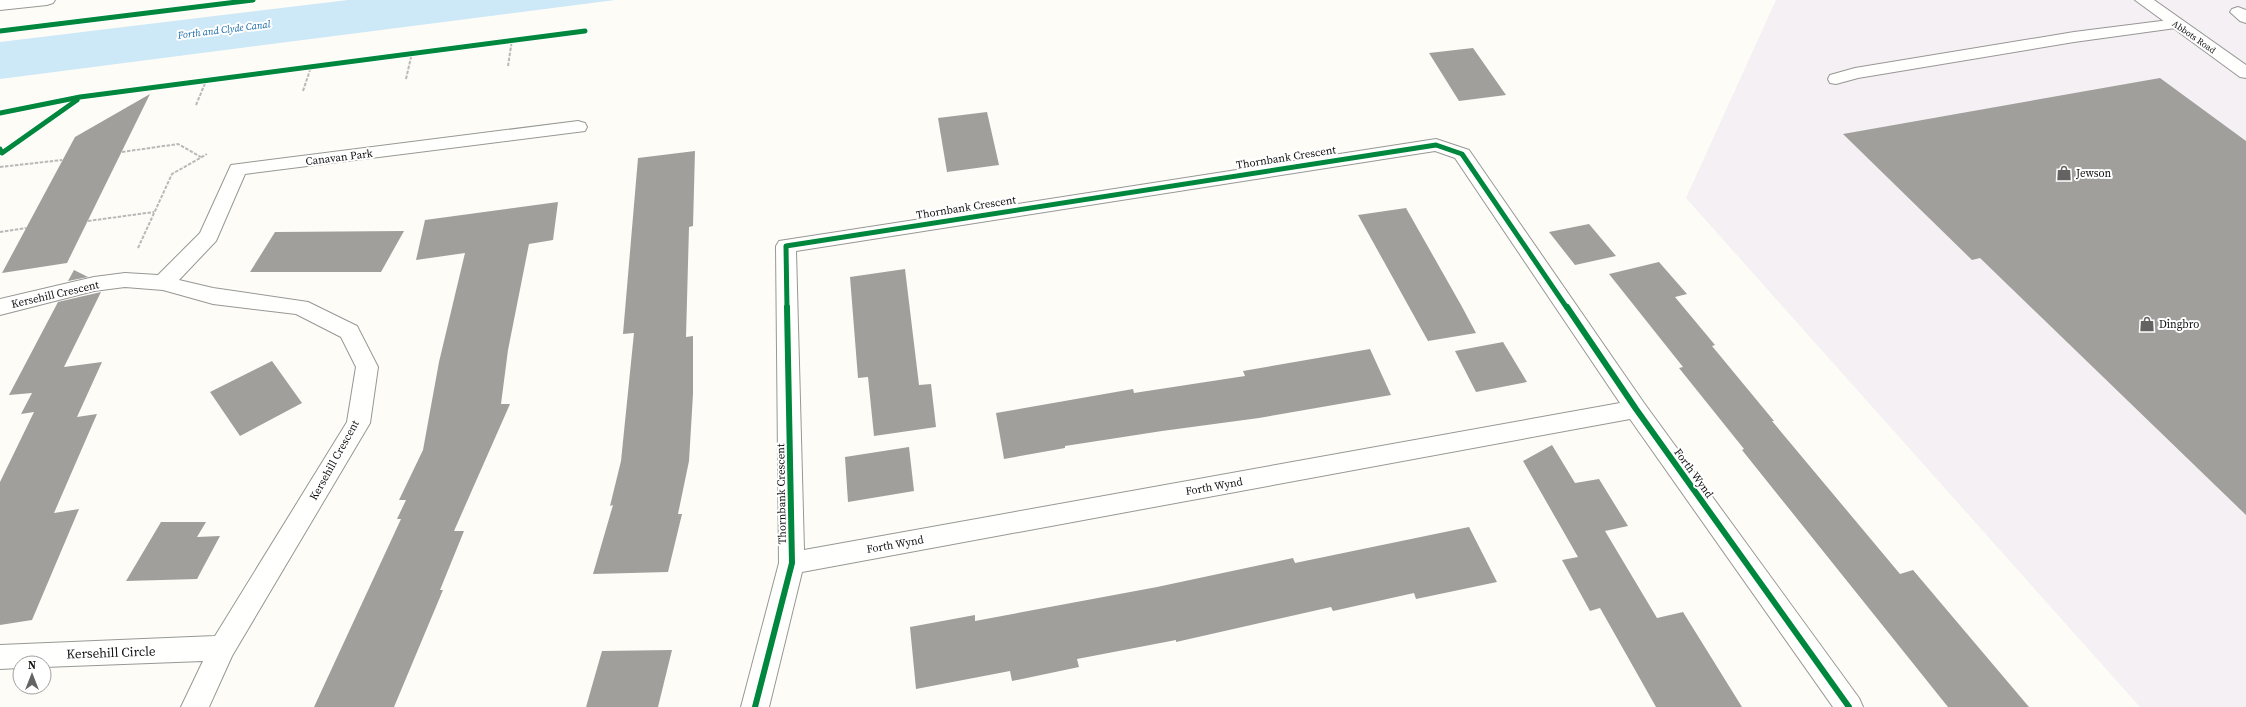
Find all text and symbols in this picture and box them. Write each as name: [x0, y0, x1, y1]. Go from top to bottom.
water label: Forth and Clyde Canal: [176, 17, 271, 42]
street label: Abbots Road: [2170, 18, 2218, 56]
street label: Thornbank Crescent: [1235, 142, 1337, 173]
street label: Canavan Park: [305, 146, 374, 169]
shop icon: Jewson: [2055, 164, 2073, 182]
place label: Jewson: [2075, 166, 2112, 181]
street label: Thornbank Crescent: [915, 192, 1017, 223]
street label: Kersehill Crescent: [10, 277, 101, 312]
shop icon: Dingbro: [2138, 315, 2156, 333]
place label: Dingbro: [2159, 317, 2199, 332]
street label: Kersehill Crescent: [306, 417, 363, 503]
street label: Thornbank Crescent: [773, 443, 790, 545]
street label: Forth Wynd: [1671, 445, 1717, 502]
street label: Forth Wynd: [1184, 474, 1245, 499]
street label: Forth Wynd: [865, 532, 926, 557]
street label: Kersehill Circle: [66, 642, 156, 663]
north arrow: [12, 655, 52, 695]
text: N: [28, 658, 36, 673]

